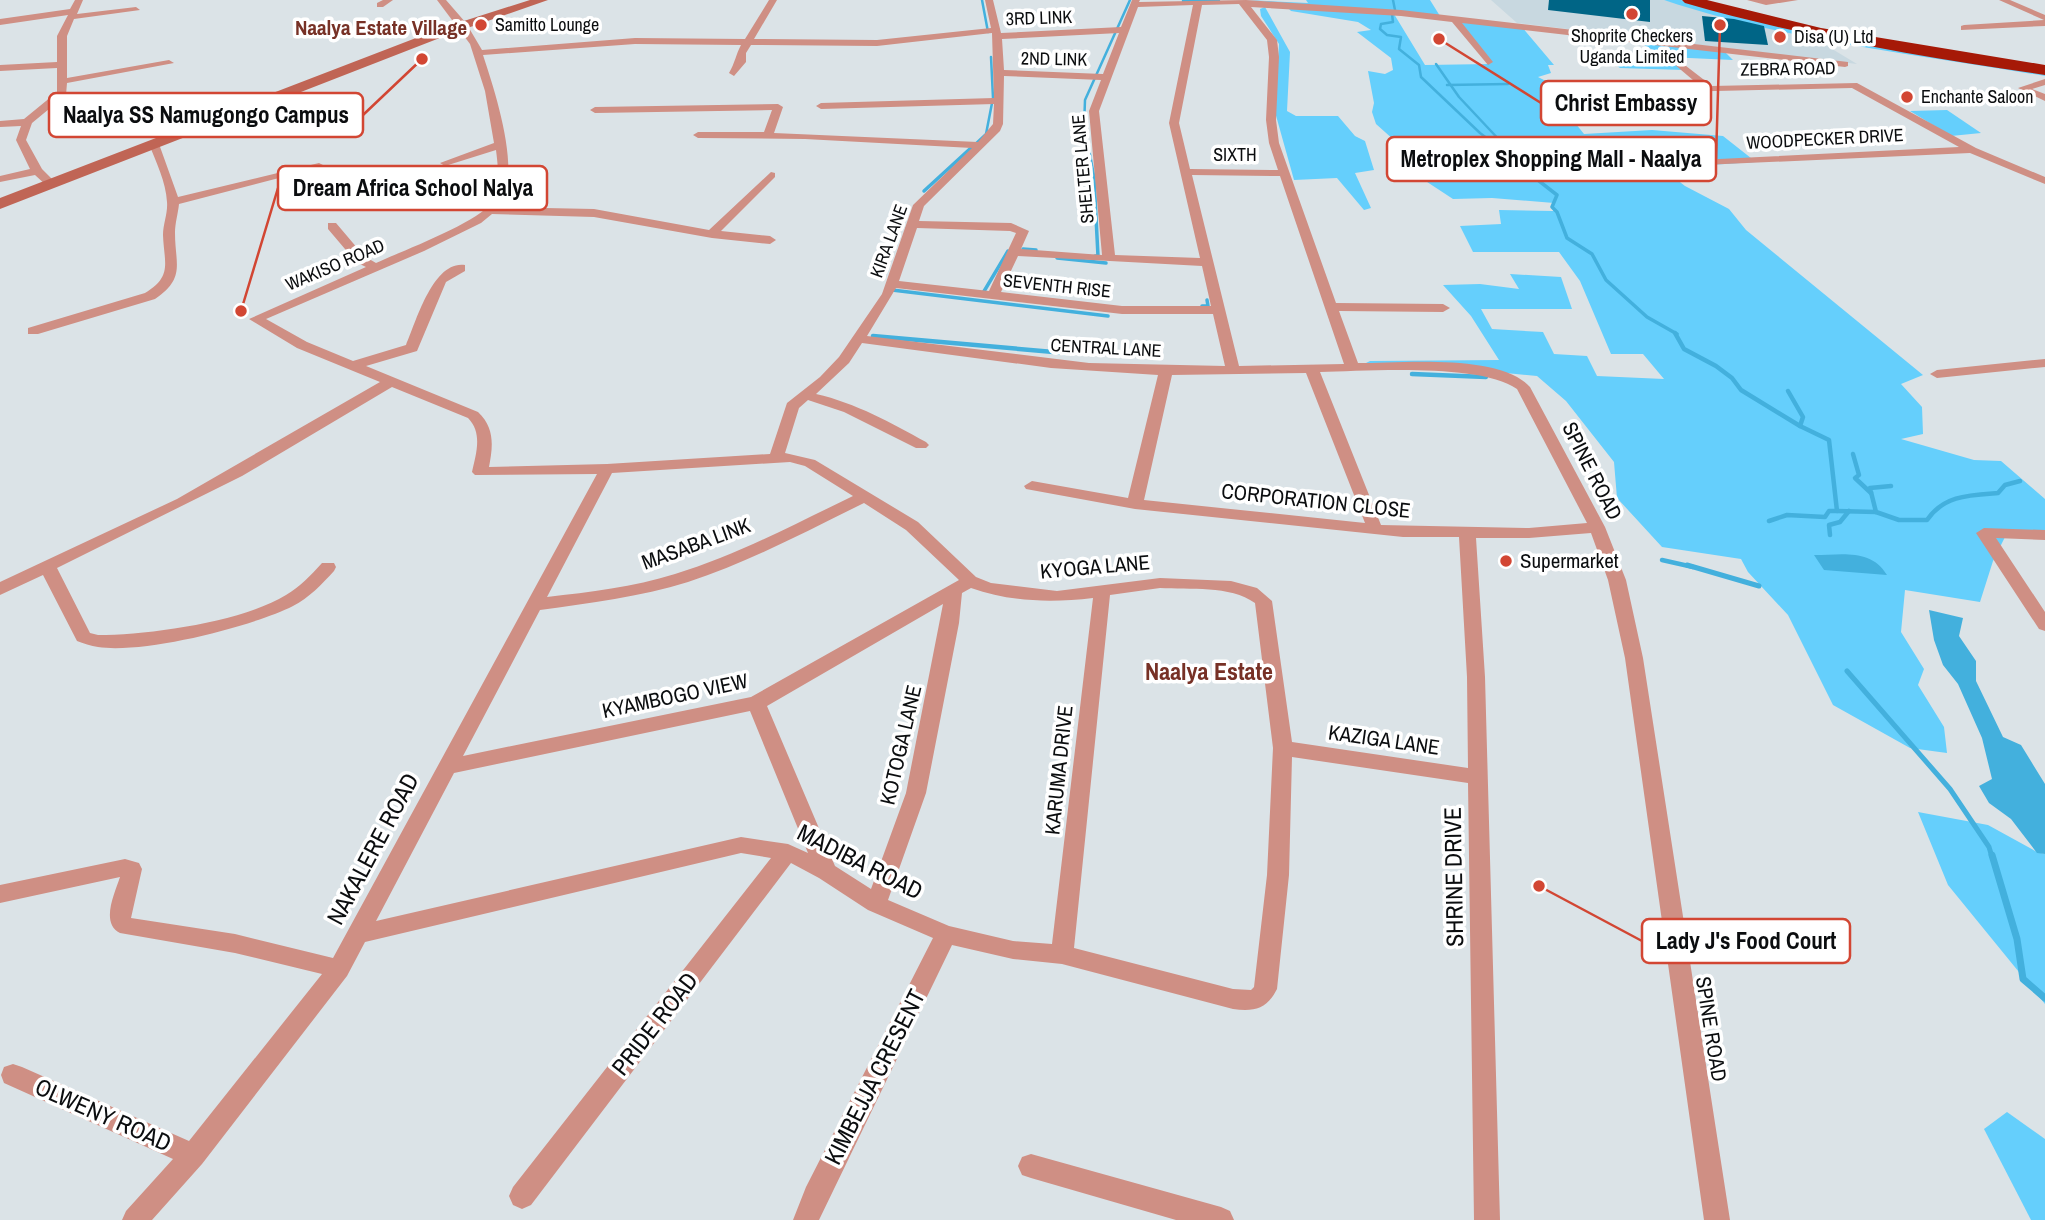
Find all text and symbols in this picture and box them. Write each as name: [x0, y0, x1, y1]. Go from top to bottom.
street label: 3RD LINK: [1005, 4, 1073, 31]
marker: Shoprite Checkers Uganda Limited: [1624, 6, 1640, 22]
place label: Samitto Lounge: [495, 12, 599, 37]
district label: Naalya Estate Village: [295, 13, 467, 42]
marker: Samitto Lounge: [473, 17, 489, 33]
place label: Shoprite Checkers Uganda Limited: [1571, 23, 1693, 69]
place label: Disa (U) Ltd: [1794, 24, 1874, 49]
marker: Disa (U) Ltd: [1772, 29, 1788, 45]
street label: 2ND LINK: [1021, 45, 1088, 72]
street label: ZEBRA ROAD: [1740, 55, 1836, 82]
callout: Christ Embassy: [1541, 81, 1711, 125]
place label: Enchante Saloon: [1921, 84, 2033, 109]
text: Christ Embassy: [1555, 87, 1698, 118]
marker: Enchante Saloon: [1899, 89, 1915, 105]
callout: Naalya SS Namugongo Campus: [49, 93, 363, 137]
text: Naalya SS Namugongo Campus: [63, 99, 349, 130]
street label: SHELTER LANE: [1065, 113, 1100, 225]
street label: WOODPECKER DRIVE: [1746, 122, 1904, 155]
callout: Metroplex Shopping Mall - Naalya: [1387, 137, 1716, 181]
street label: SIXTH: [1213, 142, 1257, 167]
text: Metroplex Shopping Mall - Naalya: [1401, 143, 1702, 174]
callout: Dream Africa School Nalya: [278, 166, 547, 210]
text: Dream Africa School Nalya: [293, 172, 534, 203]
street label: KIRA LANE: [864, 201, 913, 281]
street label: WAKISO ROAD: [281, 232, 388, 297]
street label: SEVENTH RISE: [1002, 267, 1112, 304]
street label: CENTRAL LANE: [1050, 332, 1162, 363]
street label: SPINE ROAD: [1555, 417, 1629, 525]
street label: CORPORATION CLOSE: [1220, 476, 1412, 525]
street label: MASABA LINK: [637, 510, 755, 577]
place label: Supermarket: [1520, 546, 1619, 575]
street label: KYOGA LANE: [1039, 547, 1151, 586]
marker: Supermarket: [1498, 553, 1514, 569]
district label: Naalya Estate: [1145, 655, 1273, 687]
street label: KYAMBOGO VIEW: [599, 666, 751, 725]
street label: KOTOGA LANE: [873, 682, 928, 808]
street label: KARUMA DRIVE: [1037, 704, 1080, 836]
street label: KAZIGA LANE: [1327, 717, 1442, 762]
street label: NAKALERE ROAD: [319, 767, 426, 930]
street label: SHRINE DRIVE: [1436, 807, 1470, 947]
street label: MADIBA ROAD: [792, 816, 929, 906]
callout: Lady J's Food Court: [1642, 919, 1850, 963]
text: Lady J's Food Court: [1656, 925, 1836, 956]
street label: PRIDE ROAD: [604, 965, 705, 1081]
street label: SPINE ROAD: [1689, 974, 1734, 1084]
street label: KIMBEJJA CRESENT: [816, 984, 932, 1170]
street label: OLWENY ROAD: [30, 1070, 177, 1158]

